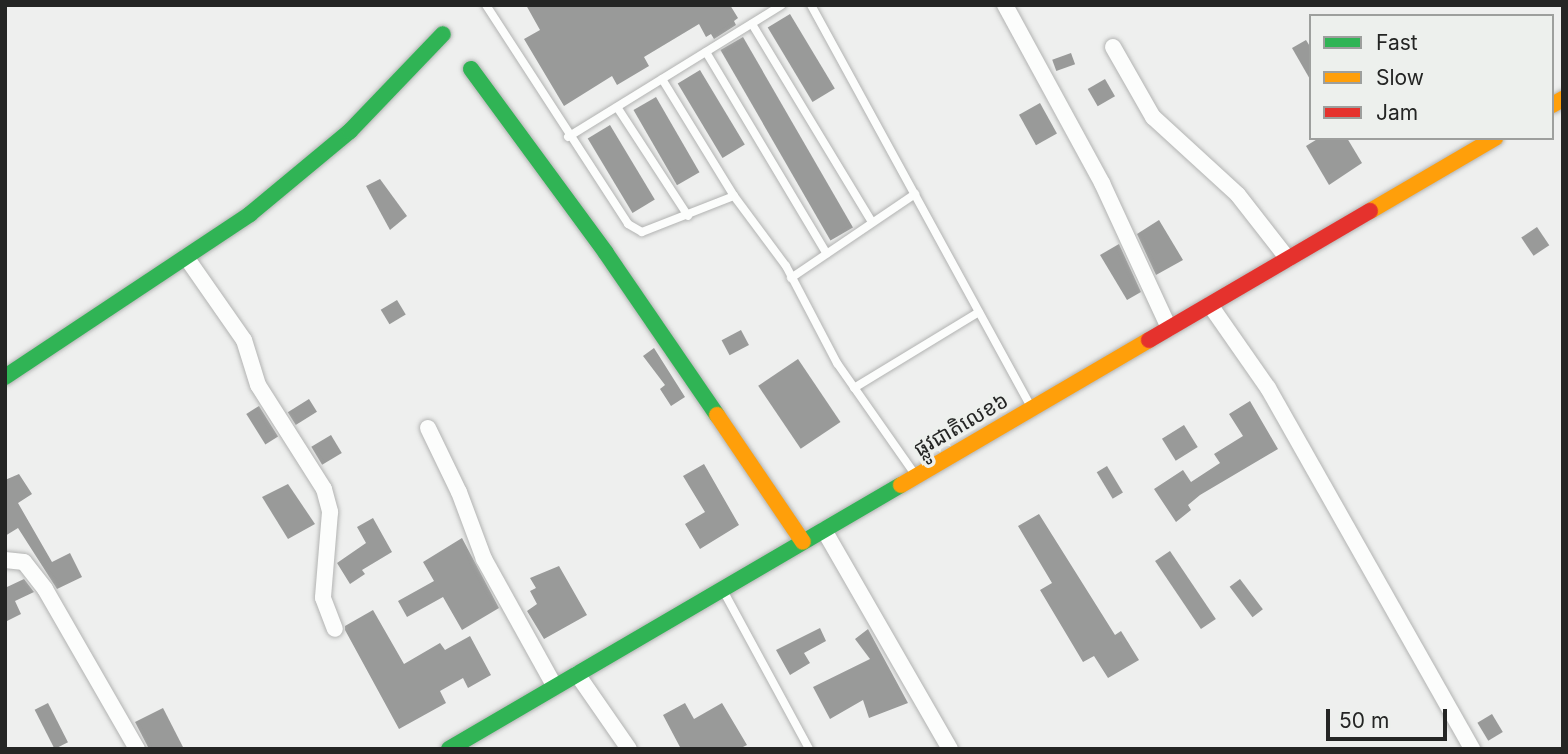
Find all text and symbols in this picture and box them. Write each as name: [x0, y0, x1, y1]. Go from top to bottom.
legend: [1309, 14, 1554, 140]
text: Fast: [1376, 30, 1418, 55]
text: Slow: [1376, 65, 1424, 90]
text: Jam: [1376, 100, 1418, 125]
street label: ផ្លូវជាតិលេខ៦: [909, 388, 1013, 462]
scale bar: [1330, 694, 1451, 738]
text: 50 m: [1339, 708, 1389, 733]

